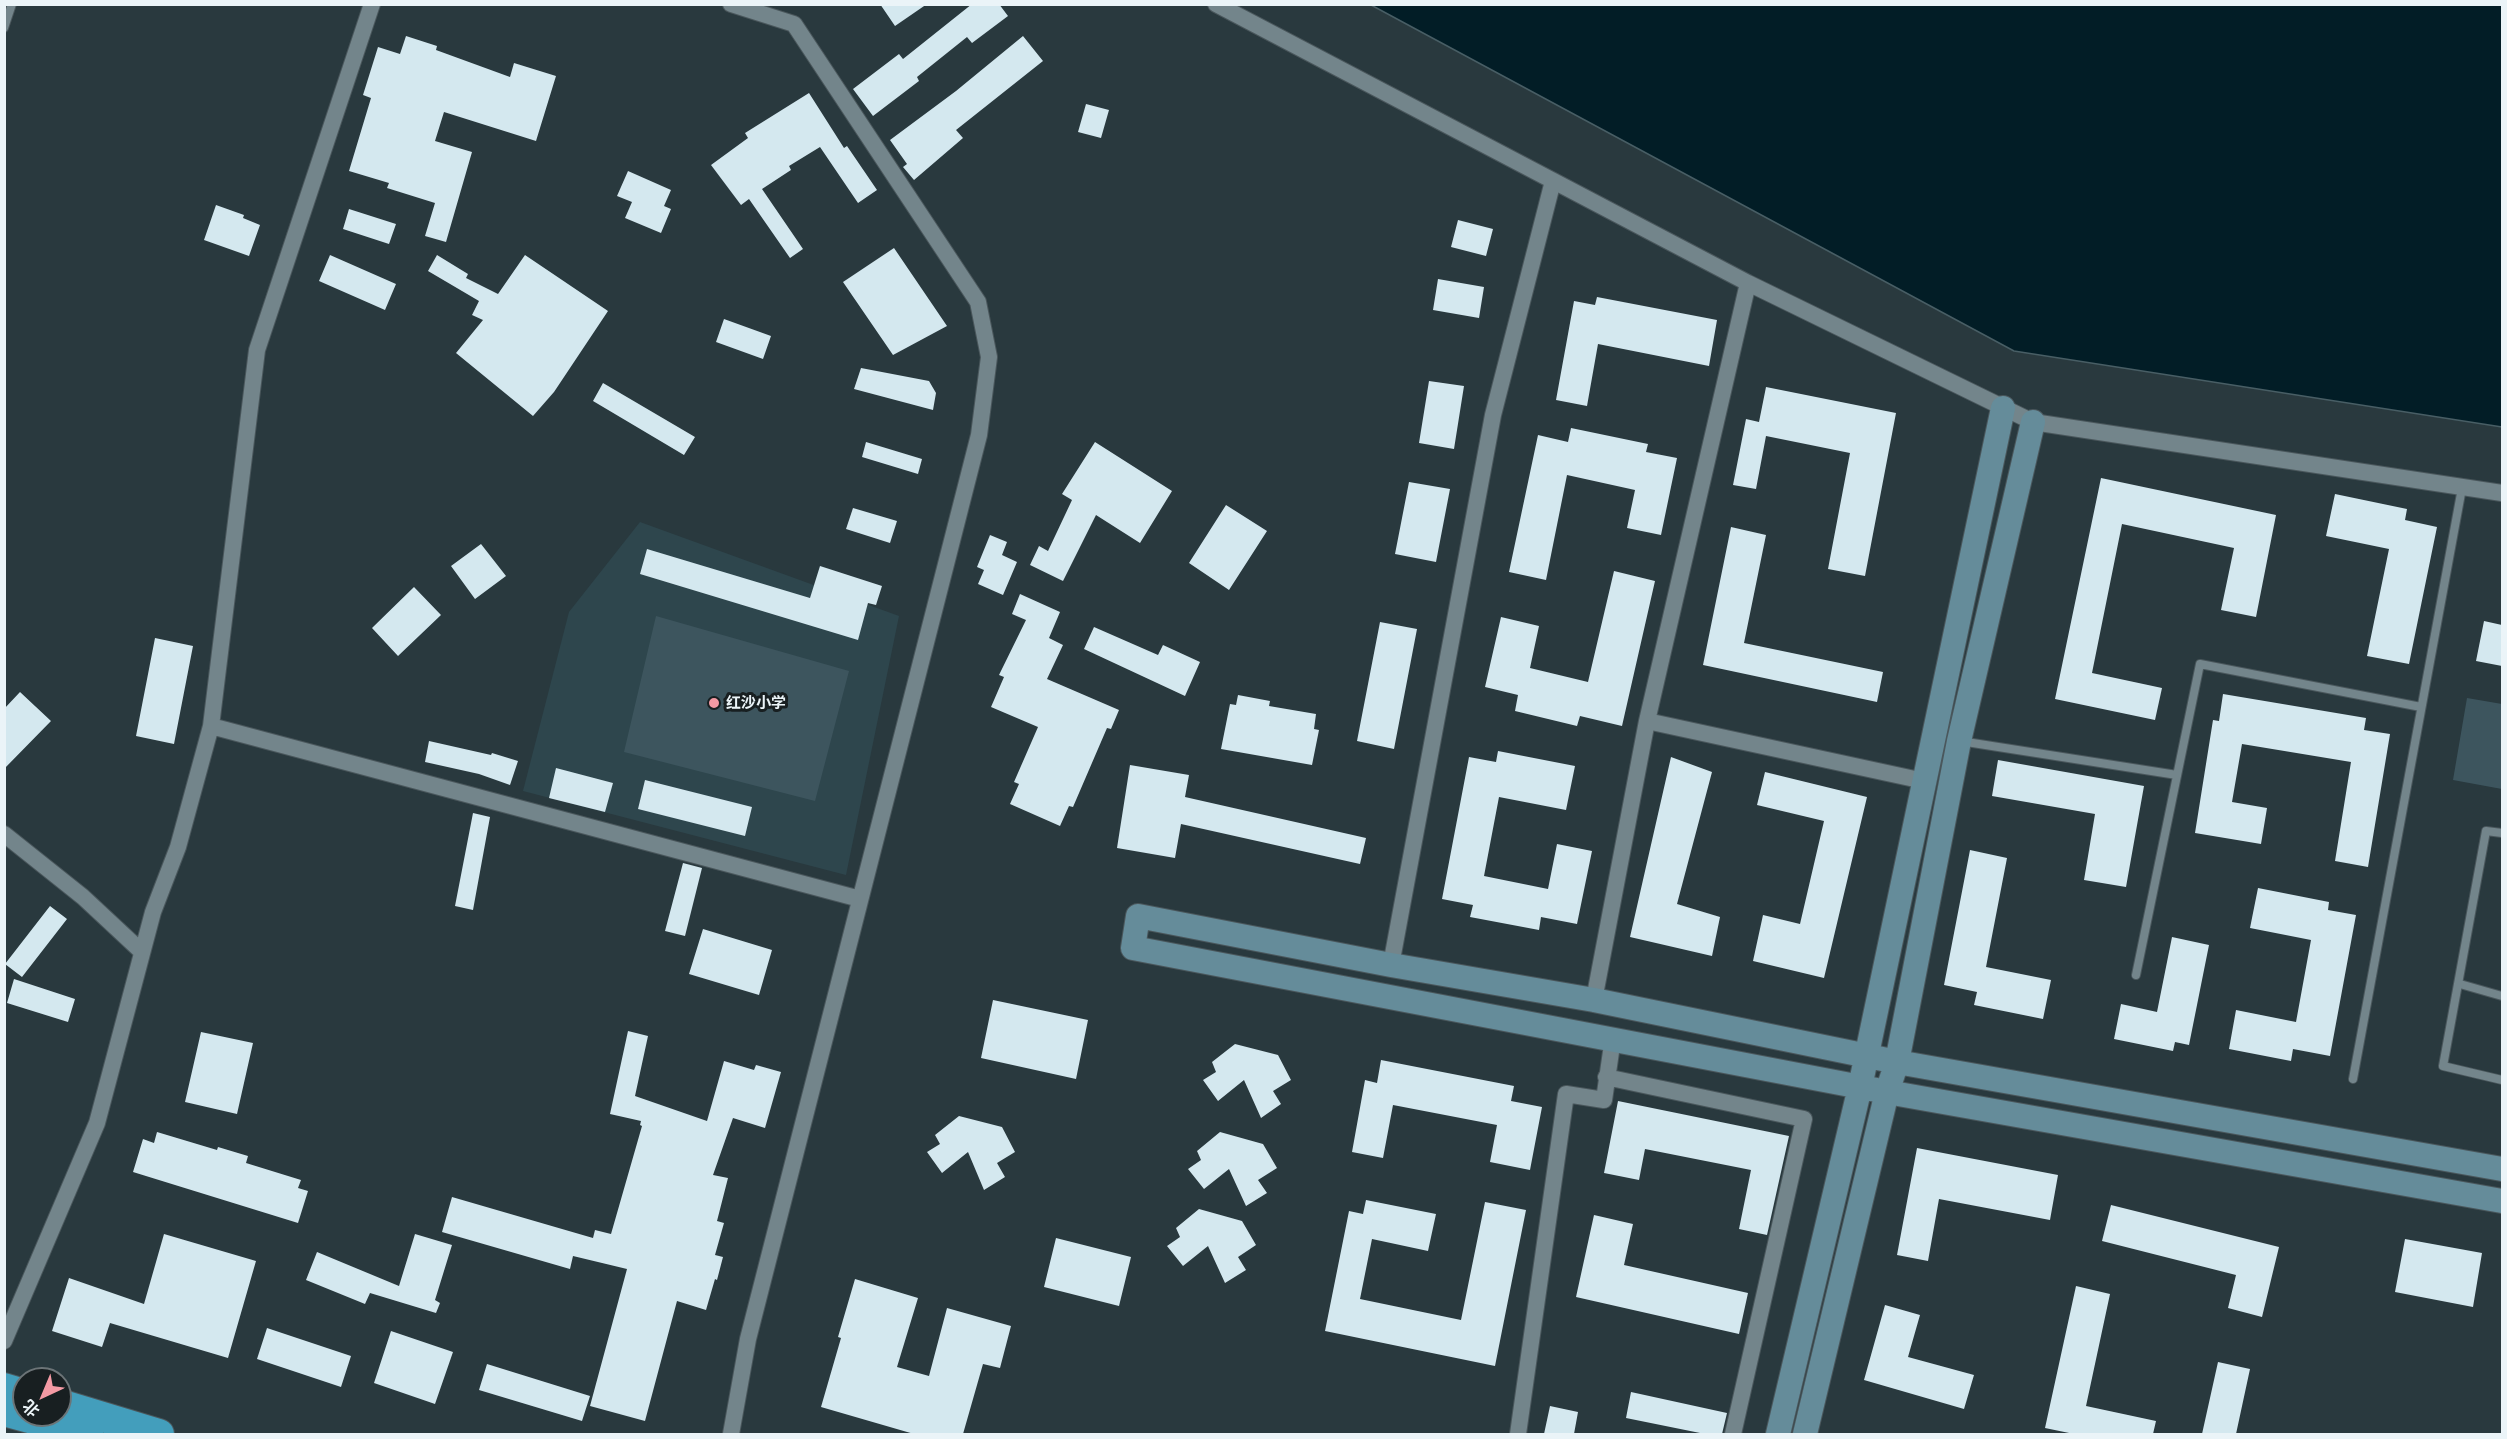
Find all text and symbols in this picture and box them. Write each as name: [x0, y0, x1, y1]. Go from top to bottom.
place label: 红沙小学: [726, 694, 786, 712]
marker: 红沙小学: [707, 696, 721, 710]
north arrow: [12, 1367, 72, 1427]
text: 北: [18, 1396, 43, 1421]

